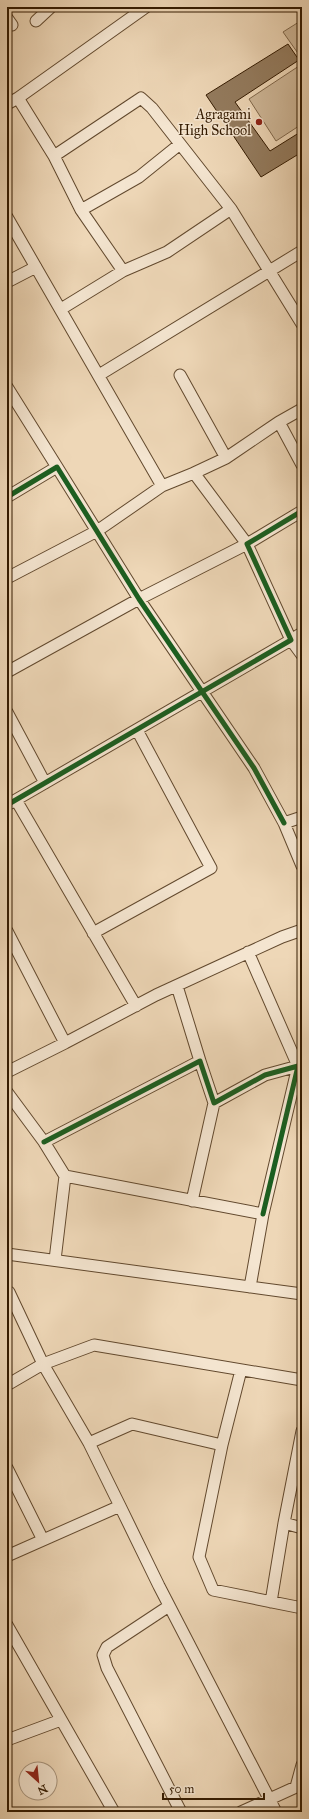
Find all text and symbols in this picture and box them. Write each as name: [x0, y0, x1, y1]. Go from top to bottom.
place label: Agragami High School: [178, 106, 251, 139]
marker: Agragami High School: [254, 117, 264, 127]
north arrow: [18, 1761, 58, 1801]
scale bar: [163, 1775, 264, 1801]
text: N: [35, 1782, 49, 1798]
text: 50 m: [169, 1782, 194, 1796]

